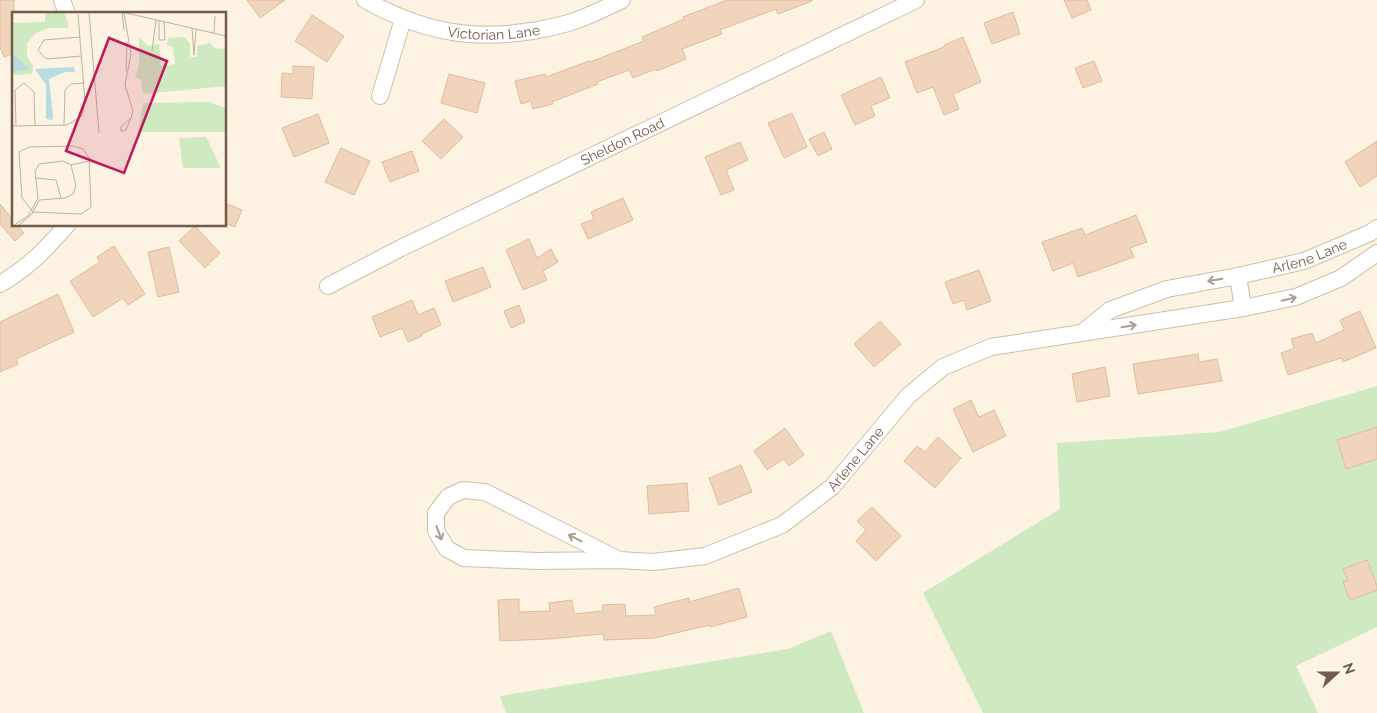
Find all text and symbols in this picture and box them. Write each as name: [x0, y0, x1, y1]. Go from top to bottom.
inset map: [12, 12, 226, 226]
street label: Victorian Lane: [446, 22, 541, 43]
street label: Sheldon Road: [578, 114, 667, 168]
street label: Arlene Lane: [1270, 236, 1349, 276]
one-way arrow: [1208, 276, 1224, 286]
one-way arrow: [1281, 293, 1297, 303]
one-way arrow: [1121, 321, 1137, 331]
street label: Arlene Lane: [824, 424, 887, 494]
one-way arrow: [435, 525, 444, 540]
one-way arrow: [568, 533, 583, 542]
north arrow: [1312, 648, 1362, 698]
text: N: [1340, 660, 1359, 676]

